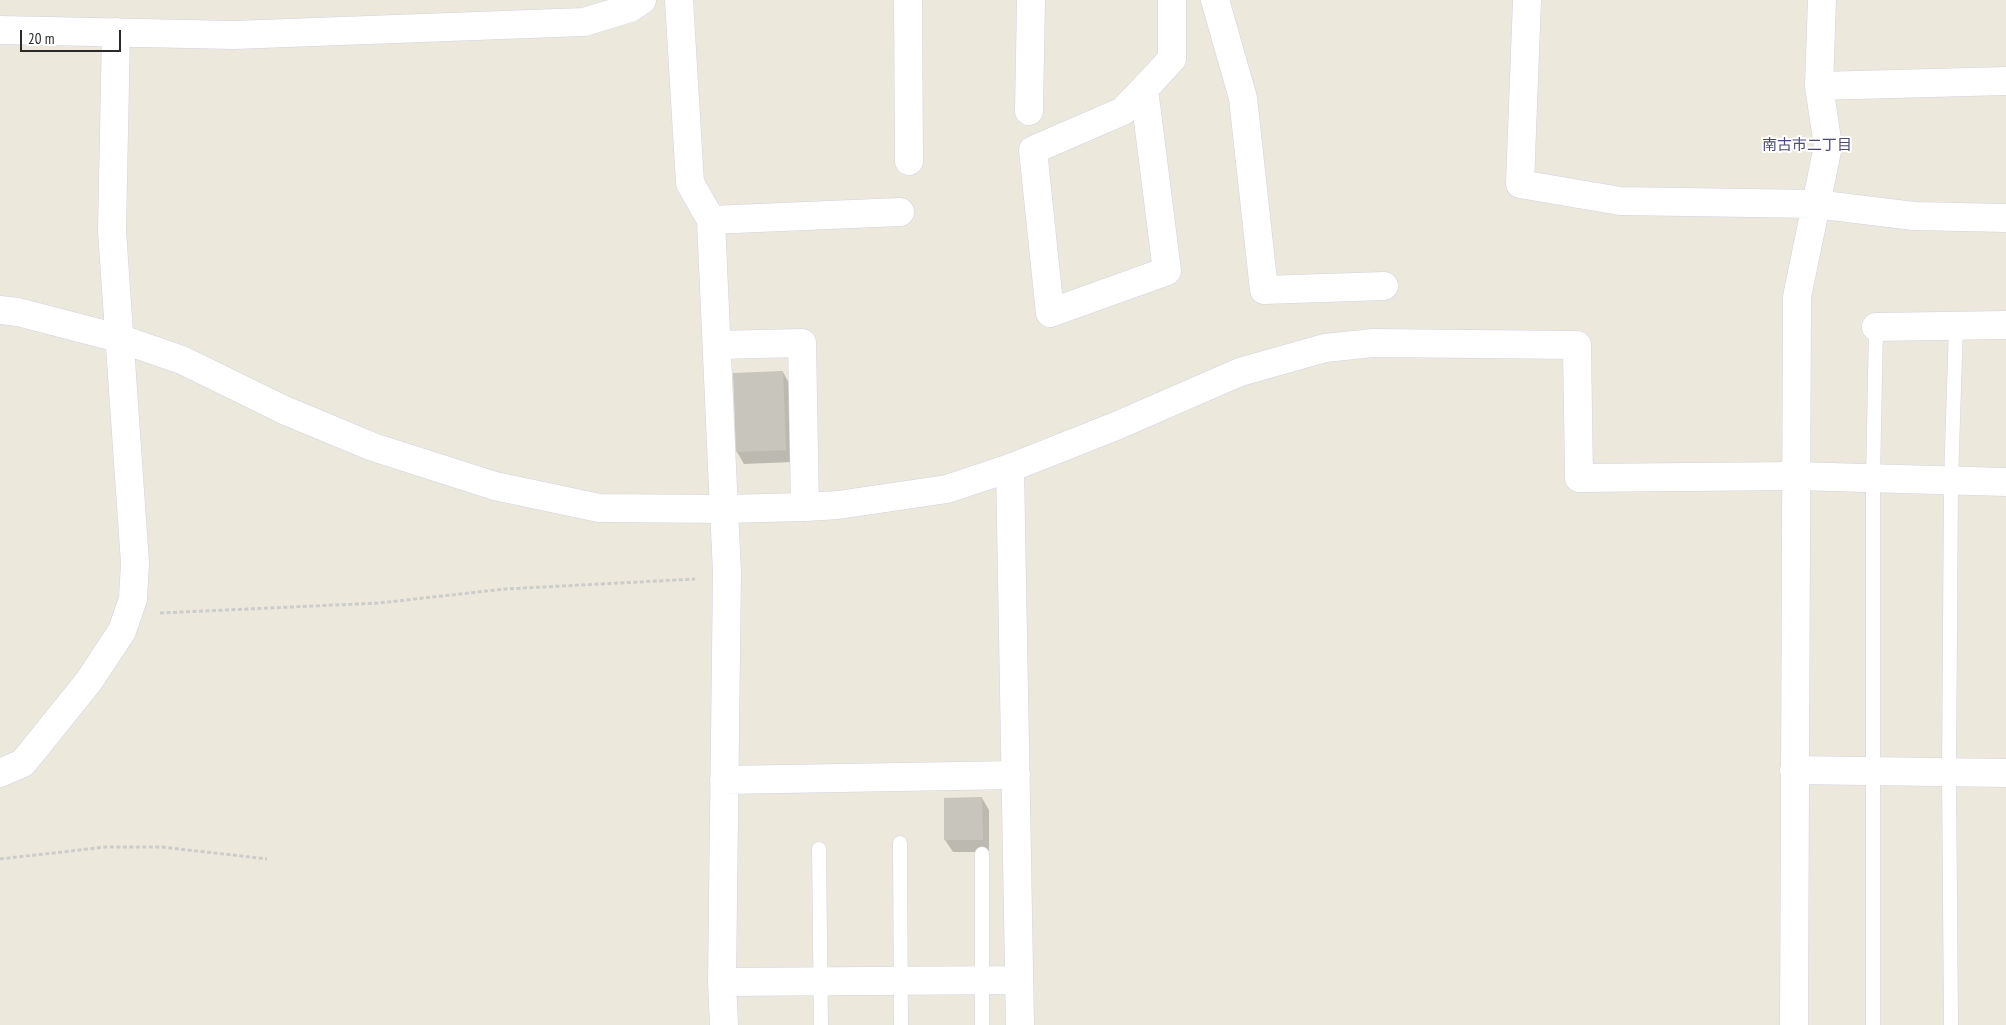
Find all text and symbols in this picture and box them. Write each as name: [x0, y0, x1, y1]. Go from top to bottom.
scale bar: [22, 20, 124, 52]
text: 20 m: [28, 29, 54, 48]
district label: 南古市二丁目: [1762, 137, 1852, 155]

